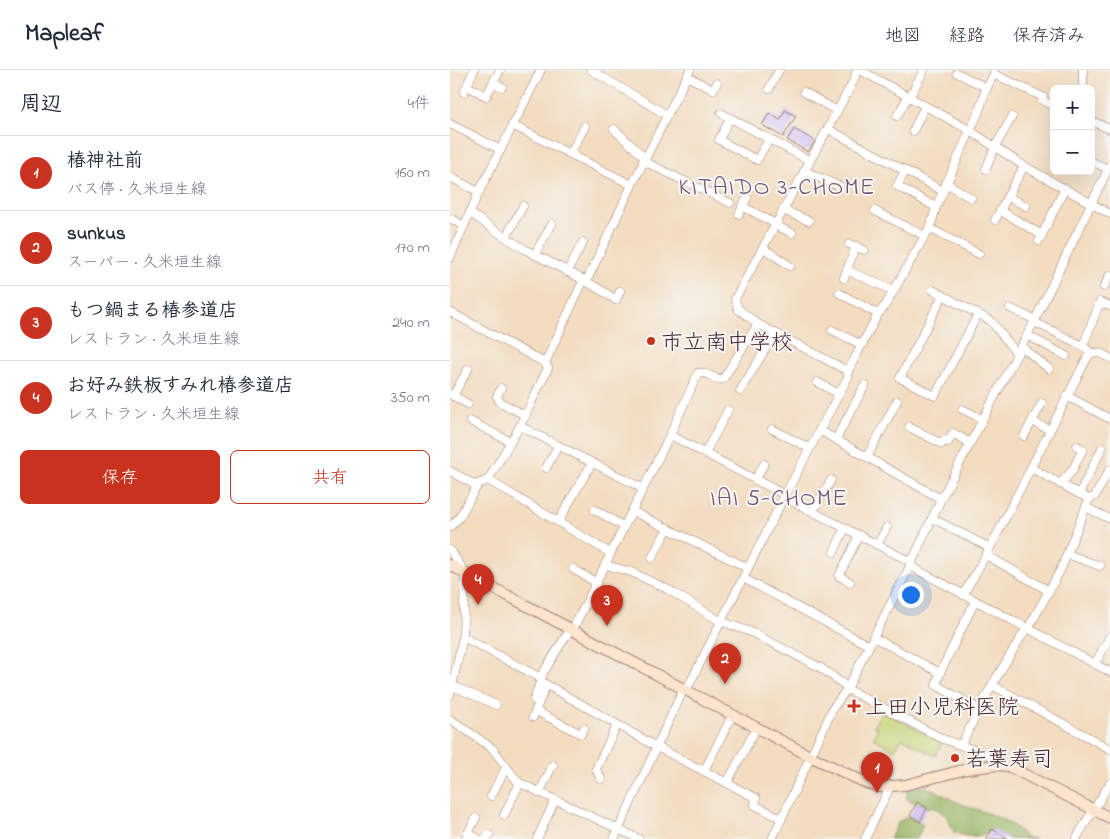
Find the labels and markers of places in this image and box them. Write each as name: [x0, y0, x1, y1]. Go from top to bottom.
place label: 市立南中学校: [661, 328, 793, 360]
marker: 市立南中学校: [645, 335, 657, 347]
pin: 4: [462, 564, 494, 605]
pin: 3: [591, 585, 623, 626]
pin: 2: [709, 643, 741, 684]
place label: 上田小児科医院: [865, 693, 1019, 725]
marker: 上田小児科医院: [847, 699, 861, 713]
place label: 若葉寿司: [965, 745, 1053, 777]
pin: 1: [861, 752, 893, 793]
marker: 若葉寿司: [949, 752, 961, 764]

